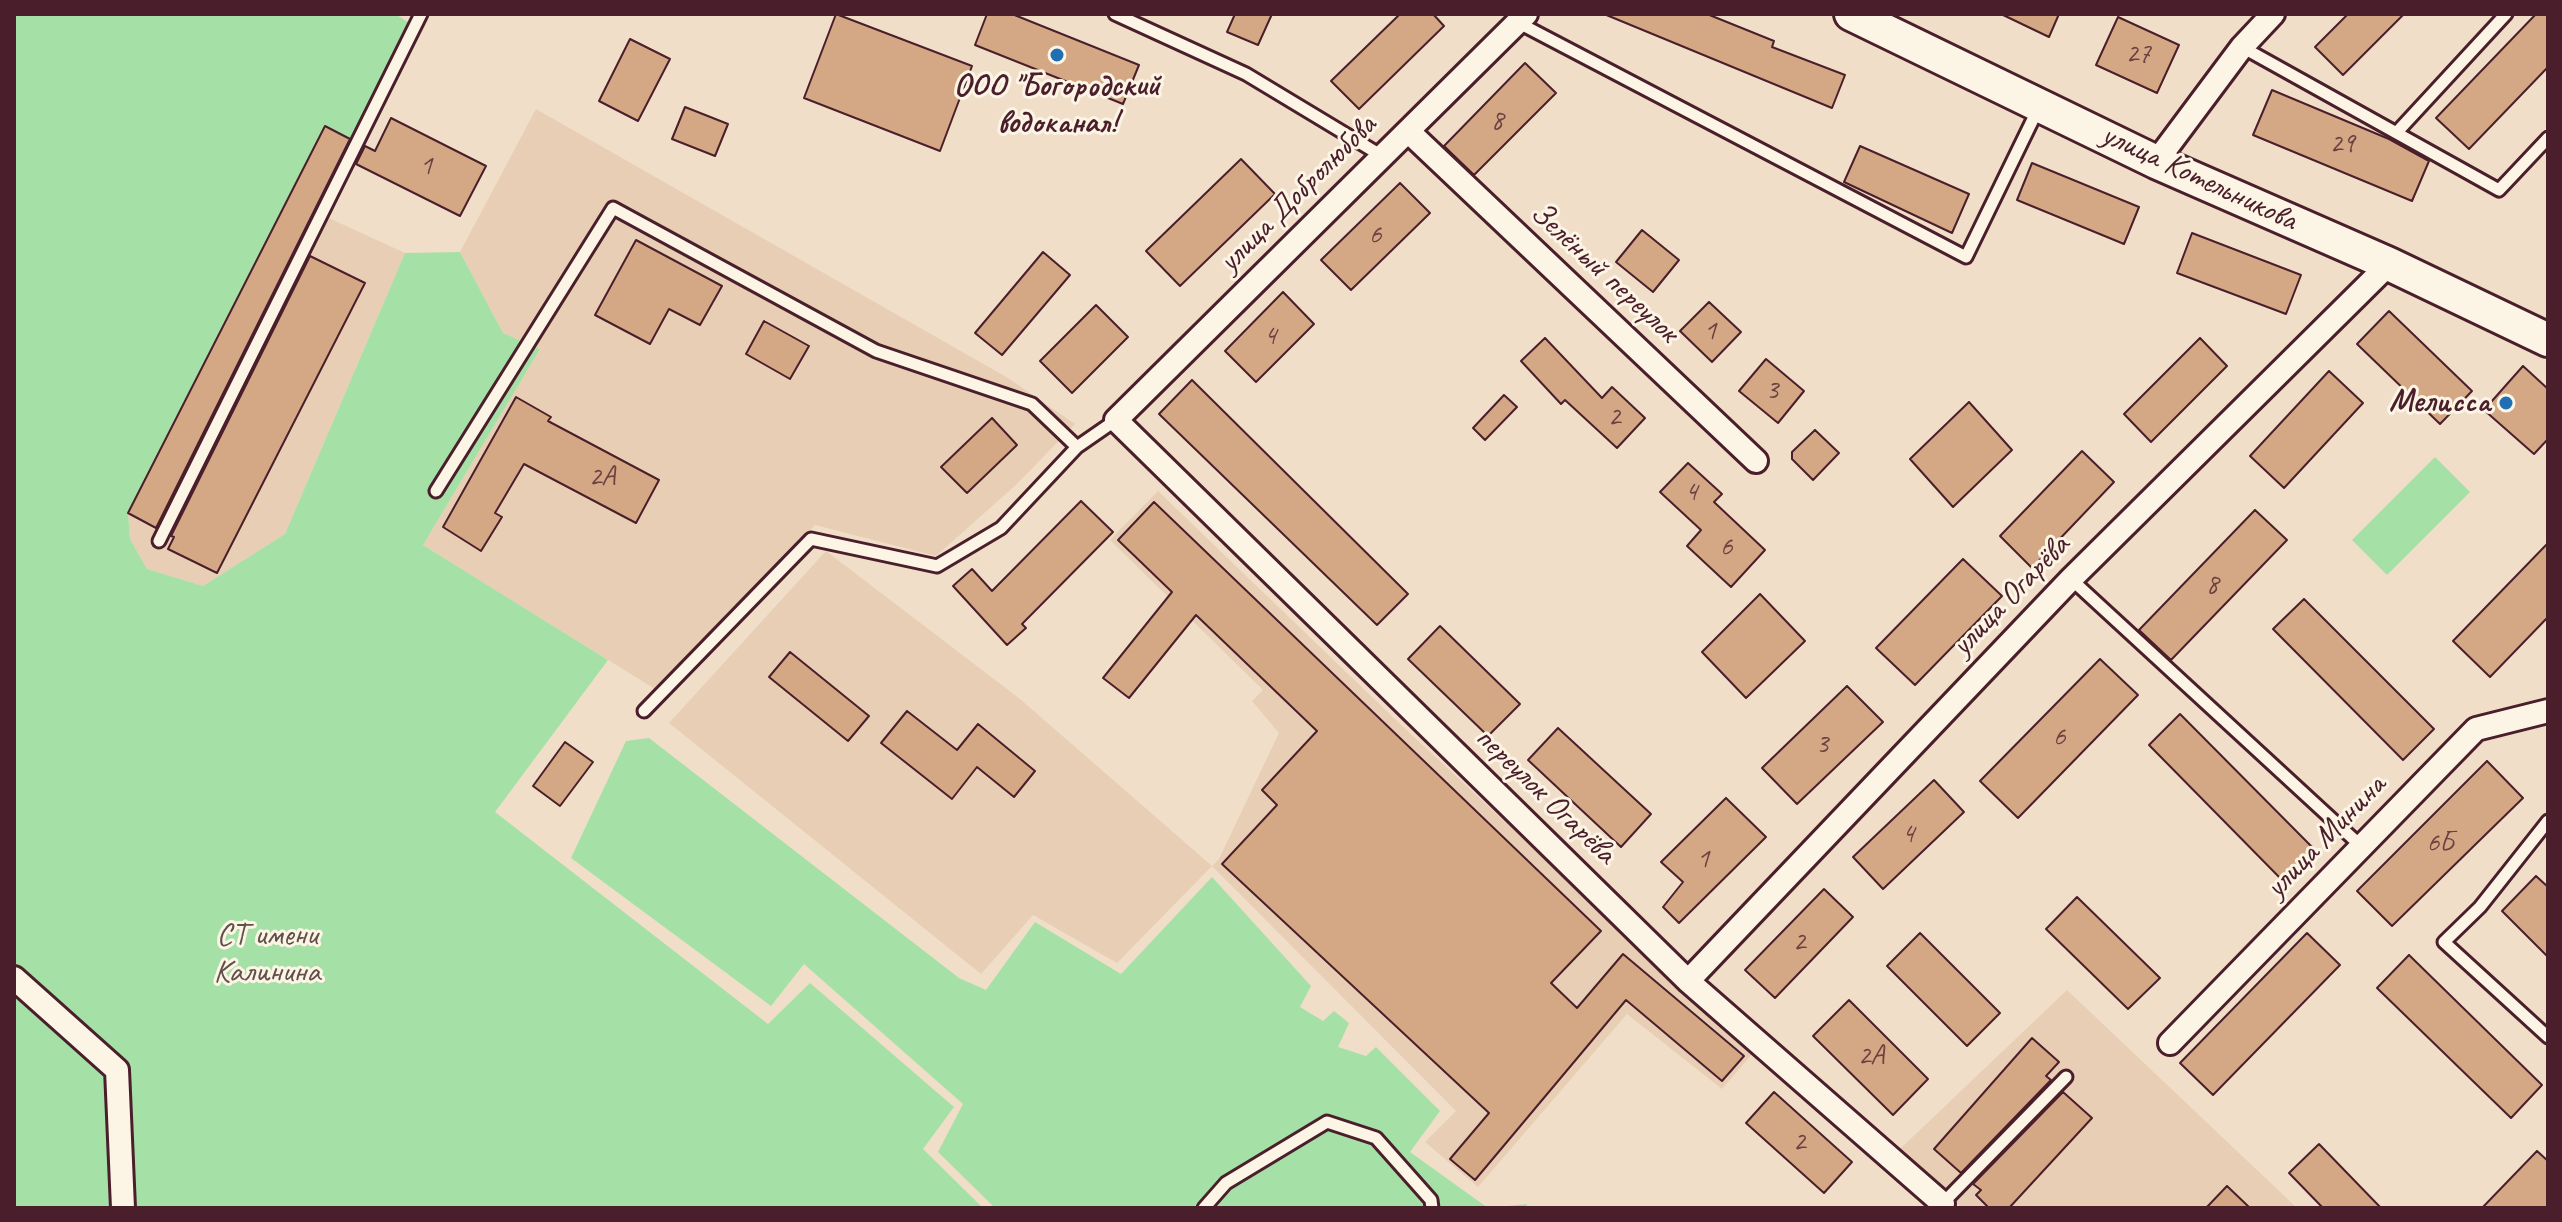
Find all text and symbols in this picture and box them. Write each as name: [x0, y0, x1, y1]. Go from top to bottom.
house number: 27: [2125, 38, 2151, 72]
marker: ООО "Богородский водоканал!: [1048, 46, 1066, 64]
place label: ООО "Богородский водоканал!: [954, 68, 1160, 143]
house number: 8: [1491, 105, 1503, 139]
street label: улица Добролюбова: [1211, 107, 1385, 281]
street label: улица Котельникова: [2095, 116, 2303, 240]
house number: 29: [2329, 128, 2355, 162]
house number: 1: [420, 150, 432, 184]
street label: Зелёный переулок: [1522, 194, 1686, 352]
house number: 6: [1369, 219, 1381, 253]
house number: 1: [1704, 315, 1716, 349]
house number: 4: [1264, 320, 1276, 354]
house number: 3: [1766, 374, 1778, 408]
place label: Мелисса: [2389, 384, 2490, 422]
marker: Мелисса: [2497, 394, 2515, 412]
house number: 2: [1608, 401, 1620, 435]
house number: 2А: [589, 461, 615, 495]
house number: 4: [1685, 476, 1697, 510]
street label: улица Огарёва: [1944, 527, 2078, 665]
house number: 6: [1720, 531, 1732, 565]
house number: 8: [2206, 569, 2218, 603]
street label: переулок Огарёва: [1466, 719, 1624, 873]
house number: 6: [2053, 721, 2065, 755]
house number: 3: [1816, 728, 1828, 762]
street label: улица Минина: [2258, 767, 2394, 907]
house number: 4: [1902, 818, 1914, 852]
house number: 6Б: [2427, 827, 2453, 861]
house number: 1: [1697, 843, 1709, 877]
park label: СТ имени Калинина: [214, 917, 320, 992]
house number: 2: [1793, 926, 1805, 960]
house number: 2А: [1858, 1040, 1884, 1074]
house number: 2: [1793, 1126, 1805, 1160]

